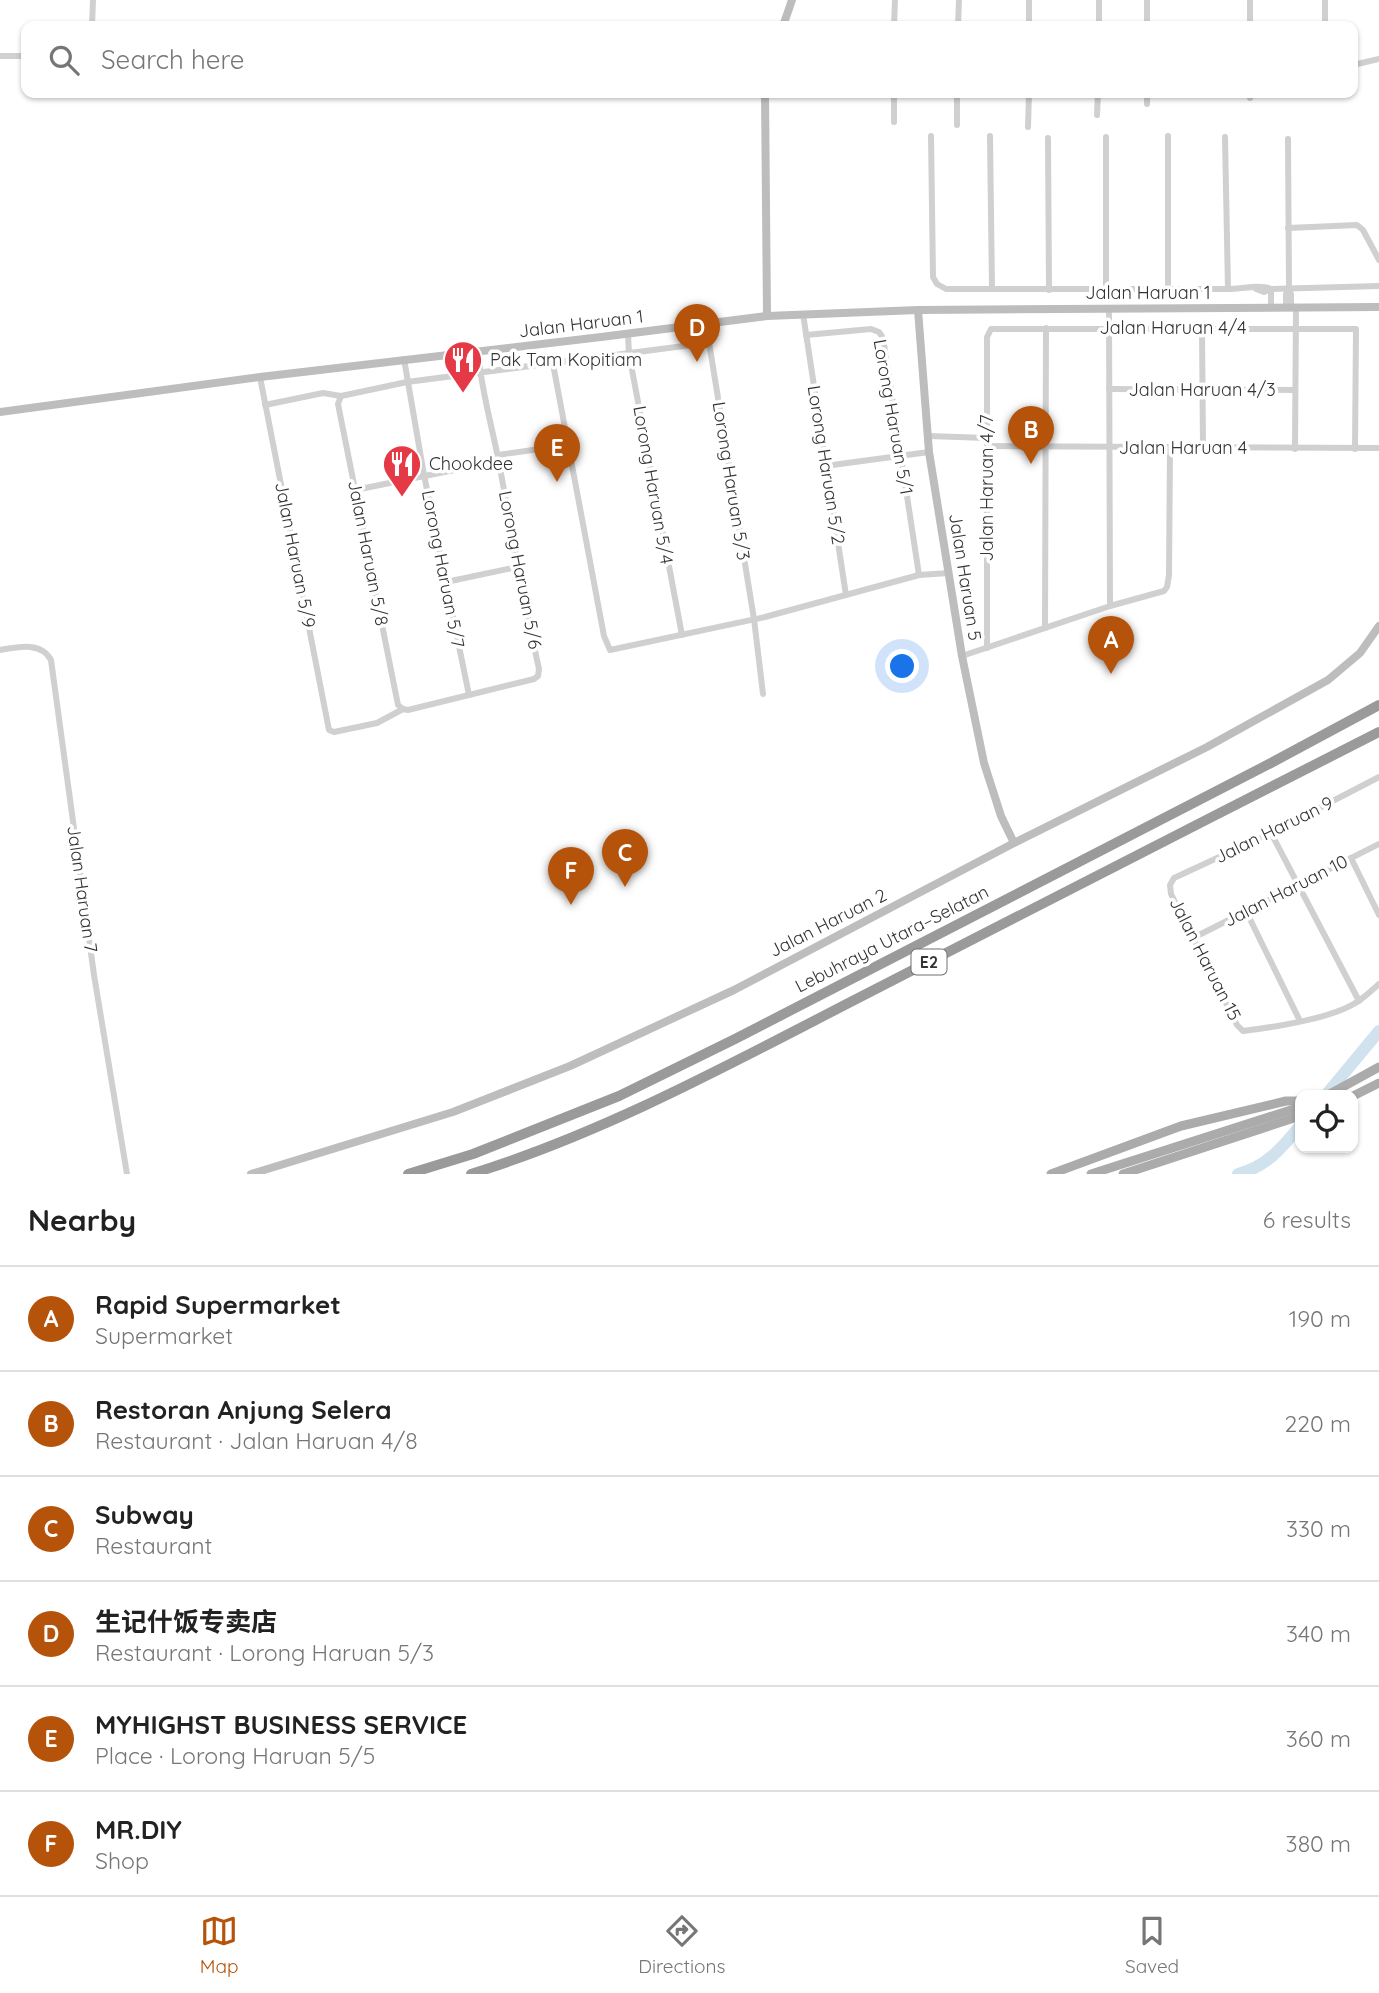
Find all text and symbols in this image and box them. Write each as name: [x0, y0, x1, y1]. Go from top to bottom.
search box: [21, 21, 1358, 98]
icon: search: [45, 41, 83, 79]
text: Search here: [101, 43, 245, 76]
street label: Jalan Haruan 1: [1085, 281, 1211, 304]
street label: Jalan Haruan 1: [517, 304, 645, 343]
pin: D: [674, 304, 720, 362]
street label: Jalan Haruan 4/4: [1099, 316, 1247, 339]
street label: Lorong Haruan 5/1: [868, 337, 918, 496]
restaurant icon: Pak Tam Kopitiam: [442, 339, 484, 394]
place label: Pak Tam Kopitiam: [490, 348, 642, 371]
street label: Jalan Haruan 4/3: [1128, 378, 1276, 401]
street label: Lorong Haruan 5/2: [803, 384, 850, 546]
street label: Lorong Haruan 5/3: [708, 400, 755, 562]
street label: Lorong Haruan 5/4: [628, 404, 679, 566]
pin: B: [1008, 406, 1054, 464]
street label: Jalan Haruan 4/7: [975, 415, 998, 561]
pin: E: [534, 424, 580, 482]
street label: Jalan Haruan 4: [1119, 436, 1247, 459]
restaurant icon: Chookdee: [381, 443, 423, 498]
place label: Chookdee: [429, 452, 513, 475]
street label: Jalan Haruan 5/8: [343, 478, 394, 628]
street label: Jalan Haruan 5/9: [270, 480, 321, 630]
street label: Lorong Haruan 5/7: [417, 488, 470, 650]
street label: Lorong Haruan 5/6: [494, 489, 547, 651]
street label: Jalan Haruan 5: [944, 512, 987, 642]
pin: A: [1088, 616, 1134, 674]
your location: [885, 649, 919, 683]
street label: Jalan Haruan 9: [1211, 791, 1337, 868]
street label: Jalan Haruan 7: [62, 824, 103, 954]
pin: C: [602, 829, 648, 887]
pin: F: [548, 847, 594, 905]
street label: Jalan Haruan 10: [1220, 849, 1352, 932]
street label: Lebuhraya Utara–Selatan: [791, 880, 992, 997]
street label: Jalan Haruan 2: [765, 883, 890, 962]
street label: Jalan Haruan 15: [1164, 893, 1246, 1024]
road number: E2: [912, 950, 946, 974]
map controls: [1295, 1090, 1358, 1153]
button: locate: [1295, 1090, 1358, 1153]
text: Nearby: [28, 1201, 136, 1239]
text: 6 results: [1263, 1205, 1351, 1234]
text: Rapid Supermarket: [95, 1288, 341, 1321]
text: A: [44, 1304, 58, 1333]
text: 190 m: [1289, 1304, 1351, 1333]
text: Supermarket: [95, 1321, 233, 1350]
text: Restoran Anjung Selera: [95, 1393, 392, 1426]
text: B: [43, 1409, 59, 1438]
text: 220 m: [1285, 1409, 1351, 1438]
text: Restaurant · Jalan Haruan 4/8: [95, 1426, 418, 1455]
text: Subway: [95, 1498, 194, 1531]
text: C: [44, 1514, 58, 1543]
text: 330 m: [1286, 1514, 1351, 1543]
text: Restaurant: [95, 1531, 212, 1560]
text: 生记什饭专卖店: [95, 1605, 277, 1638]
text: D: [43, 1619, 59, 1648]
text: 340 m: [1286, 1619, 1351, 1648]
text: Restaurant · Lorong Haruan 5/3: [95, 1638, 434, 1667]
text: MYHIGHST BUSINESS SERVICE: [95, 1708, 467, 1741]
text: E: [44, 1724, 58, 1753]
text: 360 m: [1286, 1724, 1351, 1753]
text: Place · Lorong Haruan 5/5: [95, 1741, 375, 1770]
text: MR.DIY: [95, 1813, 182, 1846]
text: F: [45, 1829, 57, 1858]
text: 380 m: [1286, 1829, 1351, 1858]
text: Shop: [95, 1846, 149, 1875]
tab: Map: [200, 1912, 239, 1978]
tab: Directions: [638, 1912, 725, 1978]
tab: Saved: [1125, 1912, 1179, 1978]

